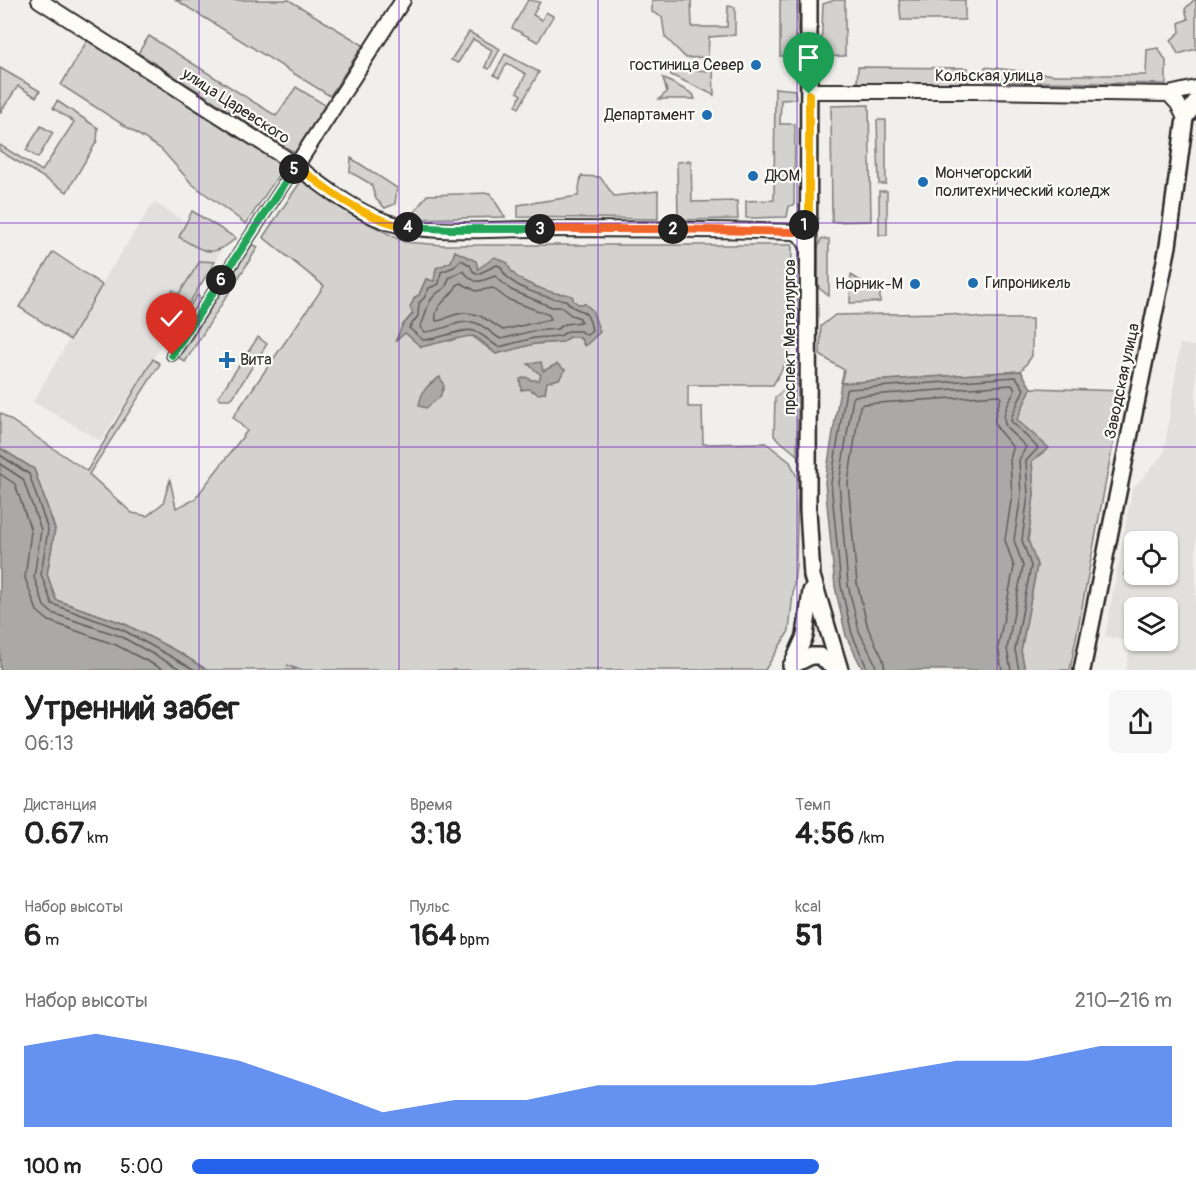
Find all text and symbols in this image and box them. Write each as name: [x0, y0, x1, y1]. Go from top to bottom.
pin: [783, 32, 834, 94]
icon: arrive: [792, 41, 825, 74]
place label: гостиница Север: [630, 55, 744, 75]
marker: гостиница Север: [749, 58, 763, 72]
street label: улица Царевского: [178, 63, 294, 148]
street label: Кольская улица: [935, 66, 1043, 86]
place label: Департамент: [603, 105, 695, 125]
marker: Департамент: [700, 108, 714, 122]
pin: 5: [279, 154, 309, 184]
text: 5: [290, 159, 298, 179]
place label: Мончегорский политехнический коледж: [935, 163, 1111, 201]
place label: ДЮМ: [764, 166, 800, 186]
marker: ДЮМ: [746, 169, 760, 183]
marker: Мончегорский политехнический коледж: [916, 175, 930, 189]
pin: 1: [789, 210, 819, 240]
pin: 4: [393, 212, 423, 242]
pin: 3: [525, 214, 555, 244]
pin: 2: [658, 214, 688, 244]
text: 1: [801, 215, 807, 235]
text: 4: [403, 217, 413, 237]
text: 3: [536, 219, 544, 239]
text: 2: [669, 219, 677, 239]
street label: проспект Металлургов: [780, 259, 800, 415]
pin: 6: [206, 265, 236, 295]
text: 6: [216, 270, 226, 290]
place label: Гипроникель: [985, 273, 1071, 293]
place label: Норник-М: [835, 274, 903, 294]
marker: Гипроникель: [966, 276, 980, 290]
marker: Норник-М: [908, 277, 922, 291]
pin: [146, 293, 197, 355]
icon: check: [155, 302, 188, 335]
street label: Заводская улица: [1100, 321, 1144, 441]
place label: Вита: [240, 350, 272, 370]
marker: Вита: [218, 351, 236, 369]
map controls: [1124, 531, 1178, 651]
button: locate: [1124, 531, 1178, 585]
button: layers: [1124, 597, 1178, 651]
text: Утренний забег: [24, 688, 240, 729]
button: share: [1109, 690, 1172, 753]
text: 06:13: [24, 731, 74, 756]
text: Дистанция: [24, 795, 97, 815]
text: Время: [410, 795, 452, 815]
text: Темп: [795, 795, 831, 815]
text: 0.67: [24, 815, 84, 852]
text: 3:18: [410, 815, 461, 852]
text: 4:56: [795, 815, 854, 852]
text: km: [84, 828, 108, 848]
text: /km: [854, 828, 885, 848]
text: Набор высоты: [24, 897, 123, 917]
text: Пульс: [410, 897, 450, 917]
text: kcal: [795, 897, 821, 917]
text: 6: [24, 917, 41, 954]
text: 164: [410, 917, 456, 954]
text: 51: [795, 917, 823, 954]
text: m: [41, 930, 59, 950]
text: bpm: [456, 930, 489, 950]
text: Набор высоты: [24, 988, 148, 1013]
text: 210–216 m: [1075, 988, 1172, 1013]
text: 100 m: [24, 1154, 81, 1179]
text: 5:00: [120, 1154, 164, 1179]

